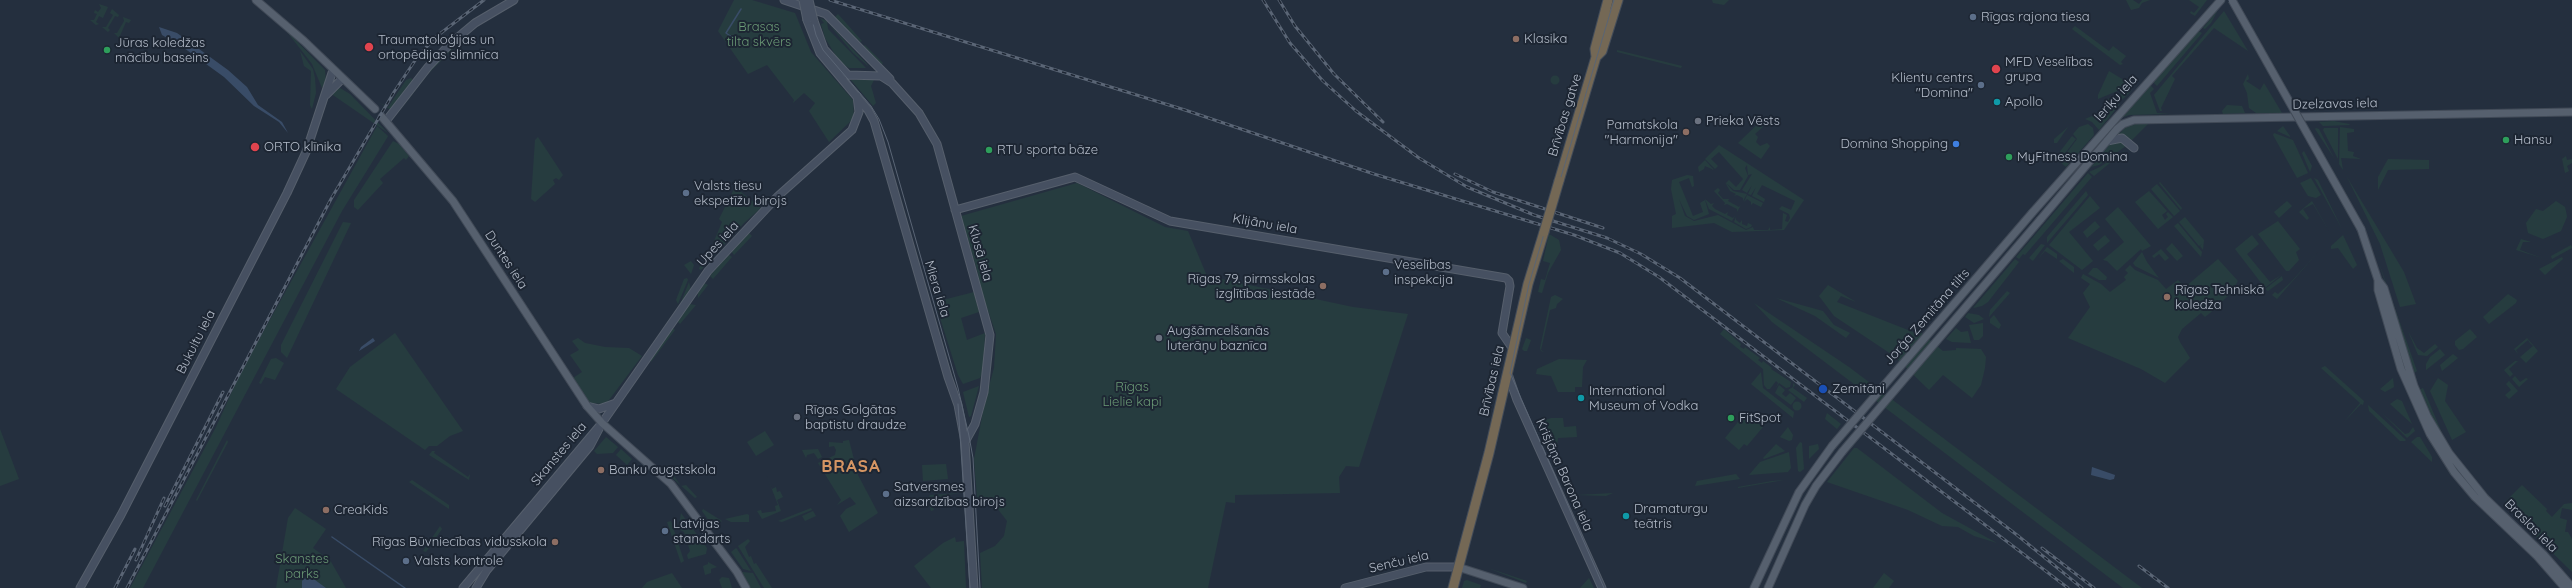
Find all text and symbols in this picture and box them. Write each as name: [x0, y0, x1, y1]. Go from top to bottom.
place label: Rīgas rajona tiesa: [1981, 9, 2090, 25]
marker: Rīgas rajona tiesa: [1968, 12, 1978, 22]
park label: Brasas tilta skvērs: [727, 19, 791, 50]
place label: Klasika: [1524, 31, 1567, 47]
place label: Traumatoloģijas un ortopēdijas slimnīca: [378, 32, 499, 63]
marker: Klasika: [1511, 34, 1521, 44]
place label: Jūras koledžas mācību baseins: [115, 35, 209, 66]
marker: Traumatoloģijas un ortopēdijas slimnīca: [363, 41, 375, 53]
marker: Jūras koledžas mācību baseins: [102, 45, 112, 55]
place label: MFD Veselības grupa: [2005, 54, 2093, 85]
marker: MFD Veselības grupa: [1990, 63, 2002, 75]
place label: Klientu centrs "Domina": [1891, 70, 1973, 101]
street label: Ieriķu iela: [2091, 71, 2141, 125]
street label: Brīvības gatve: [1545, 72, 1585, 158]
marker: Klientu centrs "Domina": [1976, 80, 1986, 90]
place label: Apollo: [2005, 94, 2043, 110]
street label: Dzelzavas iela: [2292, 95, 2378, 113]
marker: Apollo: [1992, 97, 2002, 107]
place label: Prieka Vēsts: [1706, 113, 1780, 129]
marker: Prieka Vēsts: [1693, 116, 1703, 126]
place label: Pamatskola "Harmonija": [1604, 117, 1678, 148]
marker: Pamatskola "Harmonija": [1681, 127, 1691, 137]
place label: Hansu: [2514, 132, 2552, 148]
marker: Hansu: [2501, 135, 2511, 145]
place label: Domina Shopping: [1840, 136, 1948, 152]
place label: ORTO klīnika: [264, 139, 341, 155]
marker: Domina Shopping: [1951, 139, 1961, 149]
marker: ORTO klīnika: [249, 141, 261, 153]
place label: RTU sporta bāze: [997, 142, 1098, 158]
marker: RTU sporta bāze: [984, 145, 994, 155]
place label: MyFitness Domina: [2017, 149, 2128, 165]
marker: MyFitness Domina: [2004, 152, 2014, 162]
place label: Valsts tiesu ekspetīžu birojs: [694, 178, 787, 209]
marker: Valsts tiesu ekspetīžu birojs: [681, 188, 691, 198]
street label: Klijānu iela: [1231, 211, 1299, 237]
street label: Upes iela: [694, 218, 742, 270]
street label: Klusā iela: [965, 223, 995, 283]
street label: Duntes iela: [481, 228, 531, 292]
place label: Veselības inspekcija: [1394, 257, 1453, 288]
street label: Miera iela: [921, 259, 953, 319]
street label: Jorģa Zemitāna tilts: [1881, 266, 1973, 368]
marker: Veselības inspekcija: [1381, 267, 1391, 277]
place label: Rīgas 79. pirmsskolas izglītības iestāde: [1187, 271, 1315, 302]
marker: Rīgas 79. pirmsskolas izglītības iestāde: [1318, 281, 1328, 291]
place label: Rīgas Tehniskā koledža: [2175, 282, 2264, 313]
marker: Rīgas Tehniskā koledža: [2162, 292, 2172, 302]
street label: Bukultu iela: [173, 308, 219, 376]
place label: Augšāmcelšanās luterāņu baznīca: [1167, 323, 1269, 354]
marker: Augšāmcelšanās luterāņu baznīca: [1154, 333, 1164, 343]
street label: Brīvības iela: [1476, 344, 1508, 418]
park label: Rīgas Lielie kapi: [1102, 379, 1162, 410]
place label: Zemitāni: [1832, 381, 1885, 397]
place label: International Museum of Vodka: [1589, 383, 1698, 414]
marker: Zemitāni: [1817, 383, 1829, 395]
marker: International Museum of Vodka: [1576, 393, 1586, 403]
place label: Rīgas Golgātas baptistu draudze: [805, 402, 906, 433]
place label: FitSpot: [1739, 410, 1781, 426]
marker: Rīgas Golgātas baptistu draudze: [792, 412, 802, 422]
marker: FitSpot: [1726, 413, 1736, 423]
street label: Krišjāņa Barona iela: [1532, 416, 1596, 534]
street label: Skanstes iela: [528, 419, 590, 489]
district label: BRASA: [821, 457, 881, 477]
place label: Banku augstskola: [609, 462, 716, 478]
marker: Banku augstskola: [596, 465, 606, 475]
place label: Satversmes aizsardzības birojs: [894, 479, 1005, 510]
marker: Satversmes aizsardzības birojs: [881, 489, 891, 499]
street label: Braslas iela: [2501, 496, 2561, 556]
place label: Dramaturgu teātris: [1634, 501, 1708, 532]
place label: CreaKids: [334, 502, 388, 518]
marker: CreaKids: [321, 505, 331, 515]
marker: Dramaturgu teātris: [1621, 511, 1631, 521]
place label: Latvijas standarts: [673, 516, 730, 547]
marker: Latvijas standarts: [660, 526, 670, 536]
place label: Rīgas Būvniecības vidusskola: [372, 534, 547, 550]
marker: Rīgas Būvniecības vidusskola: [550, 537, 560, 547]
street label: Senču iela: [1368, 548, 1430, 576]
park label: Skanstes parks: [275, 551, 329, 582]
place label: Valsts kontrole: [414, 553, 503, 569]
marker: Valsts kontrole: [401, 556, 411, 566]

